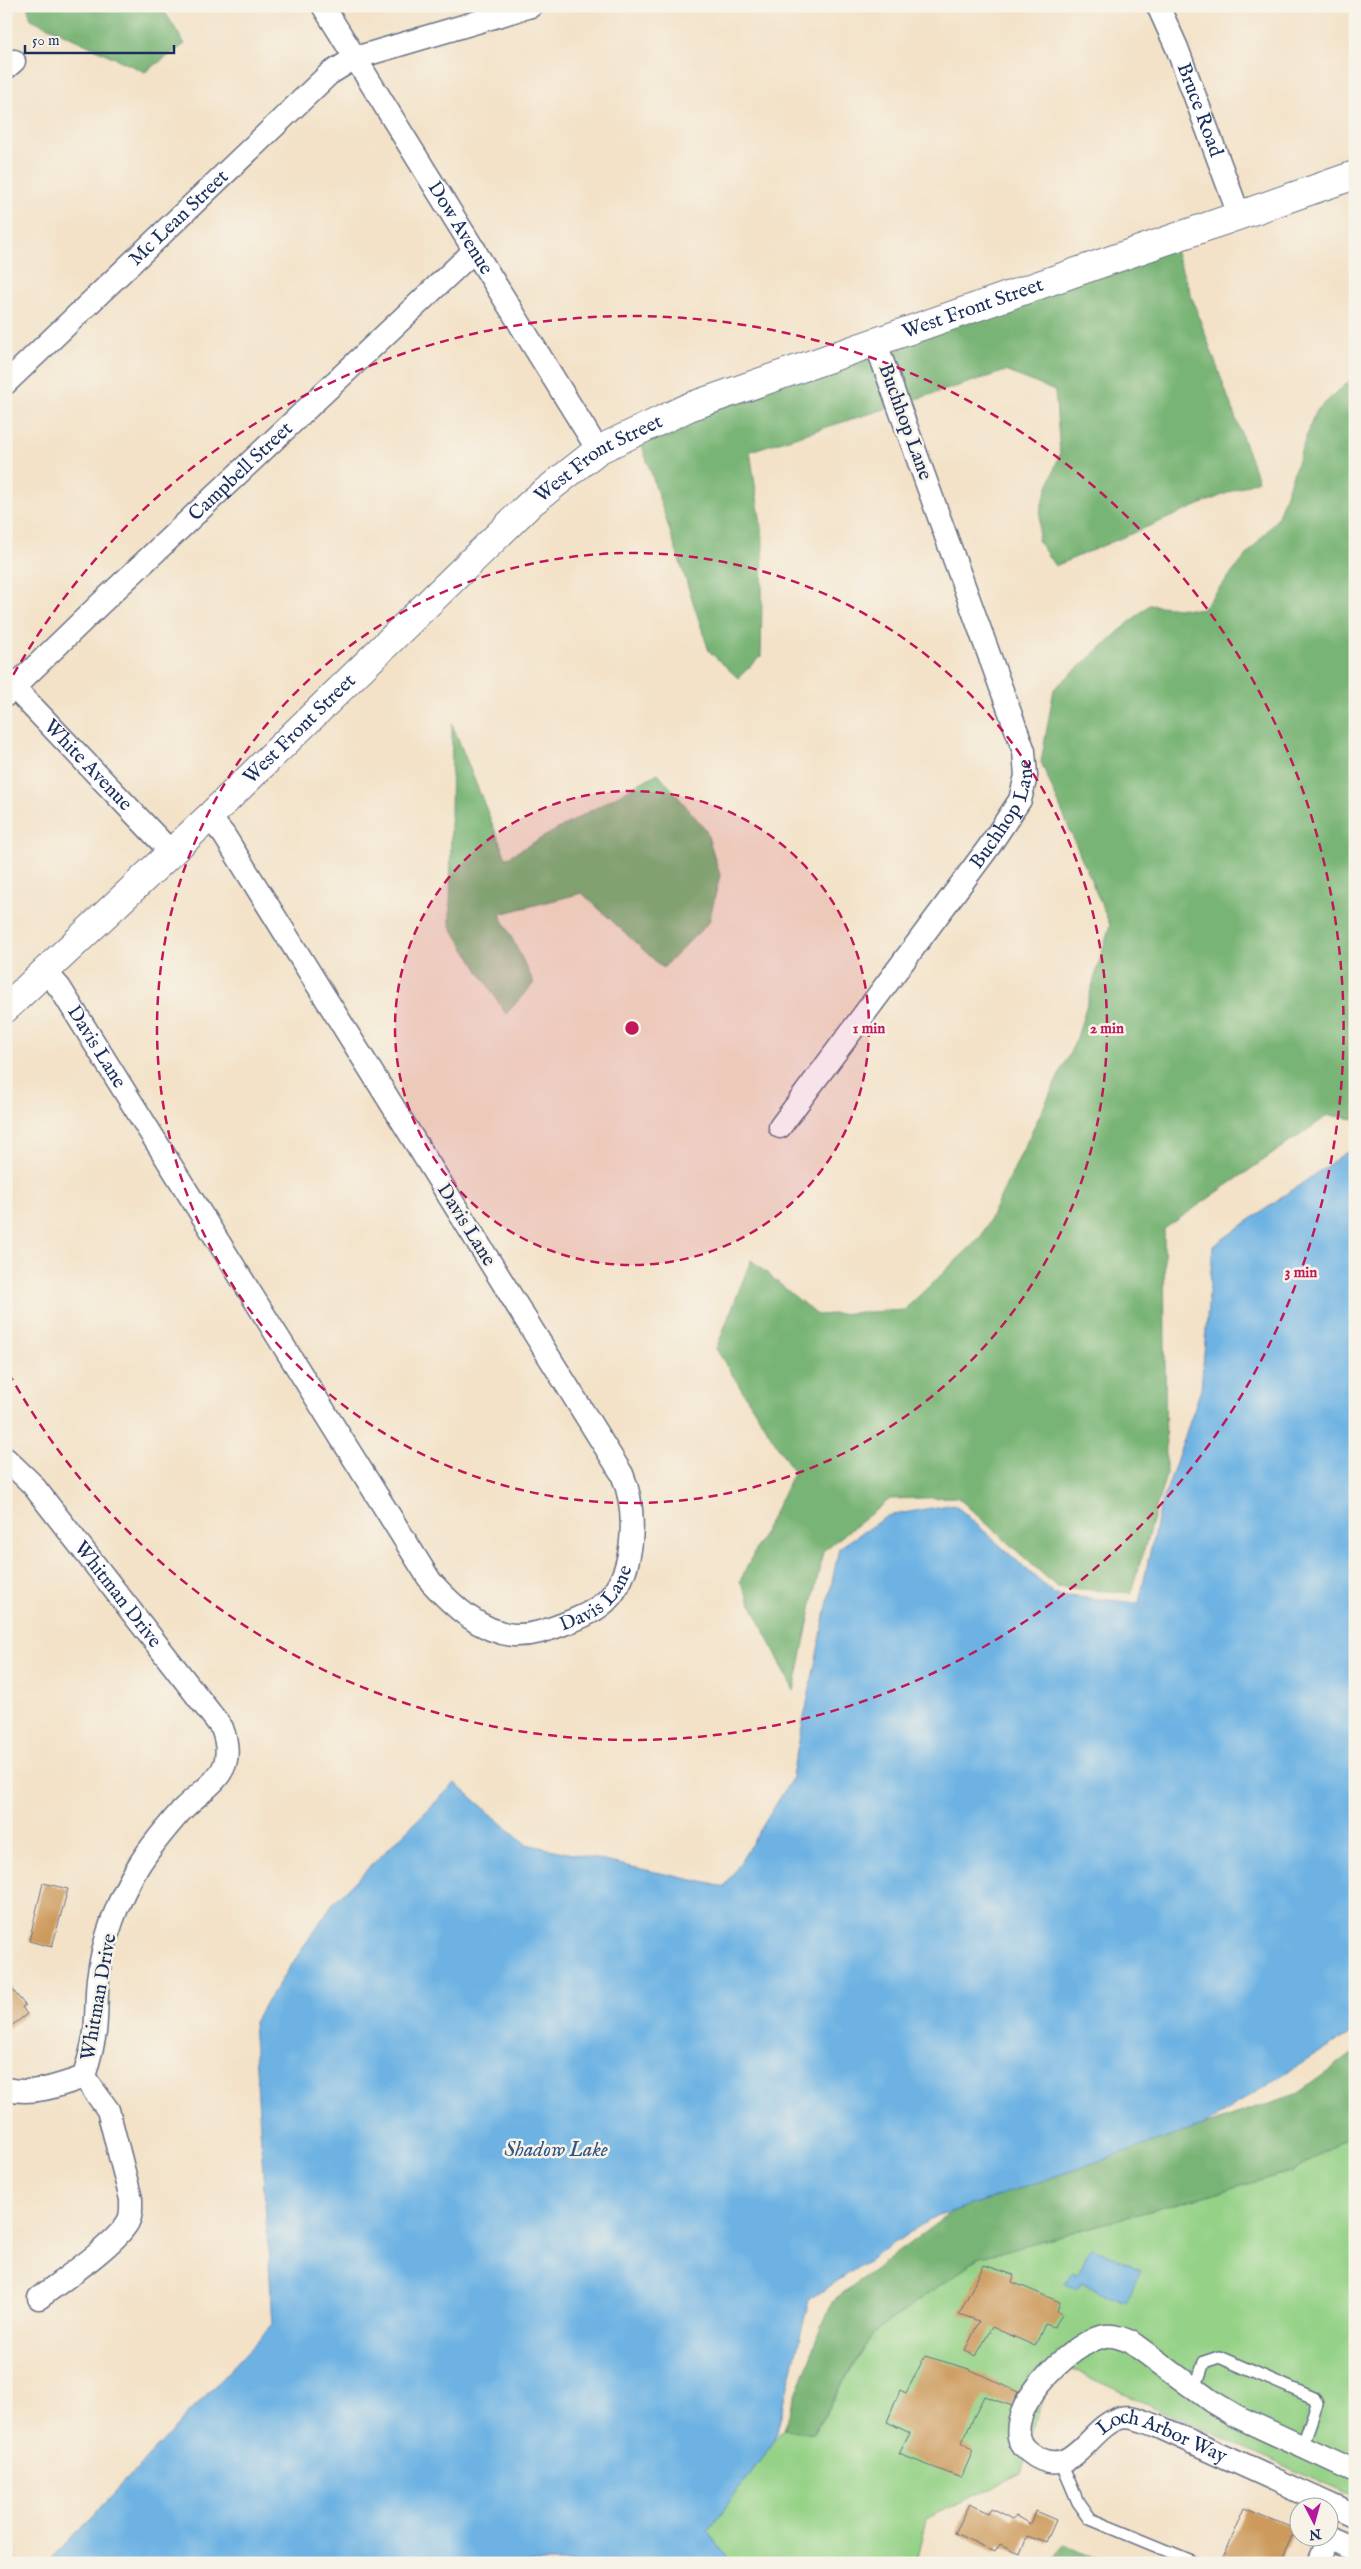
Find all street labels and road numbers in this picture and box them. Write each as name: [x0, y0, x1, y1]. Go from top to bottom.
street label: Bruce Road: [1171, 59, 1229, 161]
street label: Mc Lean Street: [124, 164, 234, 271]
street label: Dow Avenue: [422, 177, 499, 279]
street label: West Front Street: [899, 272, 1047, 344]
street label: Buchhop Lane: [872, 360, 938, 484]
street label: West Front Street: [529, 409, 667, 508]
street label: Campbell Street: [183, 416, 298, 527]
street label: West Front Street: [238, 668, 361, 789]
street label: White Avenue: [39, 714, 138, 816]
street label: Buchhop Lane: [964, 758, 1039, 874]
street label: Davis Lane: [62, 1001, 132, 1093]
street label: Davis Lane: [431, 1179, 501, 1271]
street label: Whitman Drive: [69, 1536, 167, 1653]
street label: Davis Lane: [556, 1562, 638, 1637]
street label: Whitman Drive: [76, 1932, 122, 2062]
street label: Loch Arbor Way: [1091, 2405, 1231, 2469]

